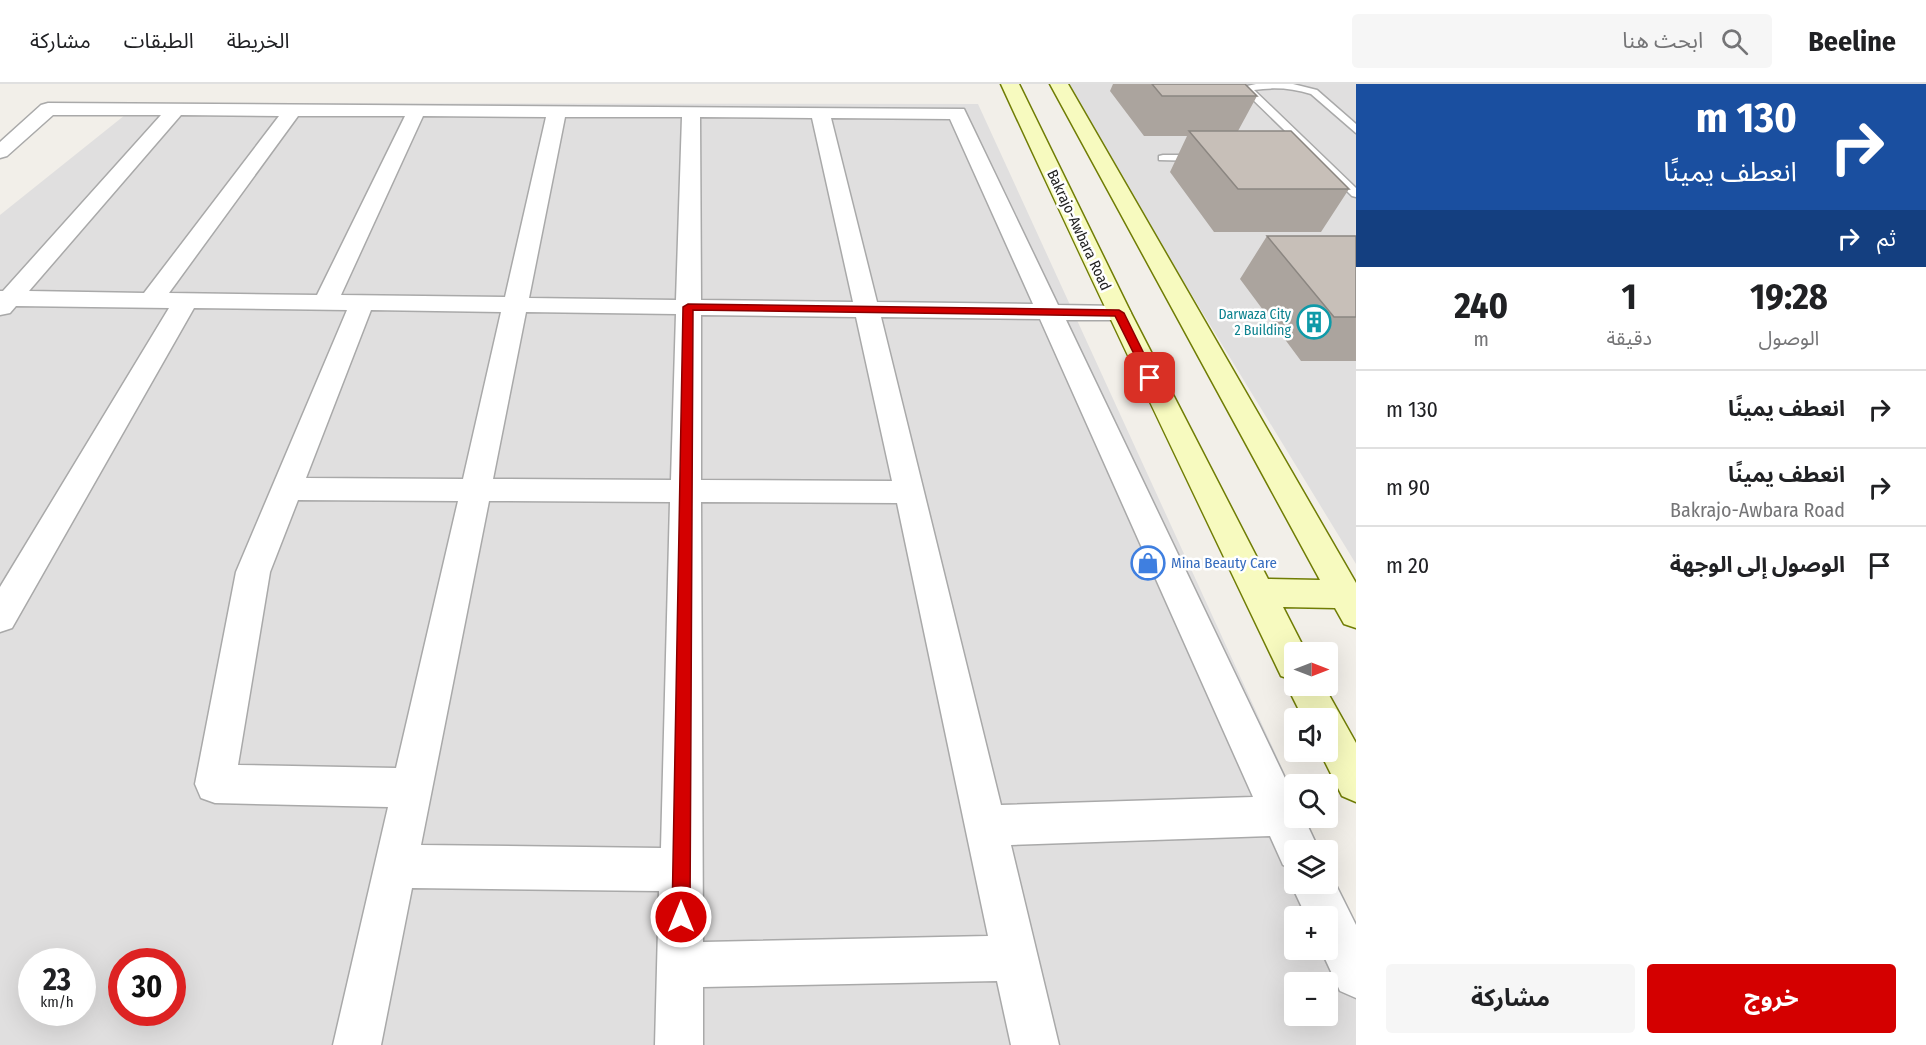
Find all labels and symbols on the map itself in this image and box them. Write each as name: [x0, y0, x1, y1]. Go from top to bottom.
street label: Bakrajo-Awbara Road: [1043, 167, 1115, 293]
building icon: Darwaza City 2 Building: [1296, 304, 1332, 340]
place label: Darwaza City 2 Building: [1218, 306, 1292, 339]
pin: [1124, 352, 1175, 403]
shop icon: Mina Beauty Care: [1130, 545, 1166, 581]
place label: Mina Beauty Care: [1171, 554, 1277, 572]
north arrow: [1284, 642, 1338, 696]
position arrow: [649, 885, 713, 949]
speed limit sign: 30: [108, 948, 186, 1026]

